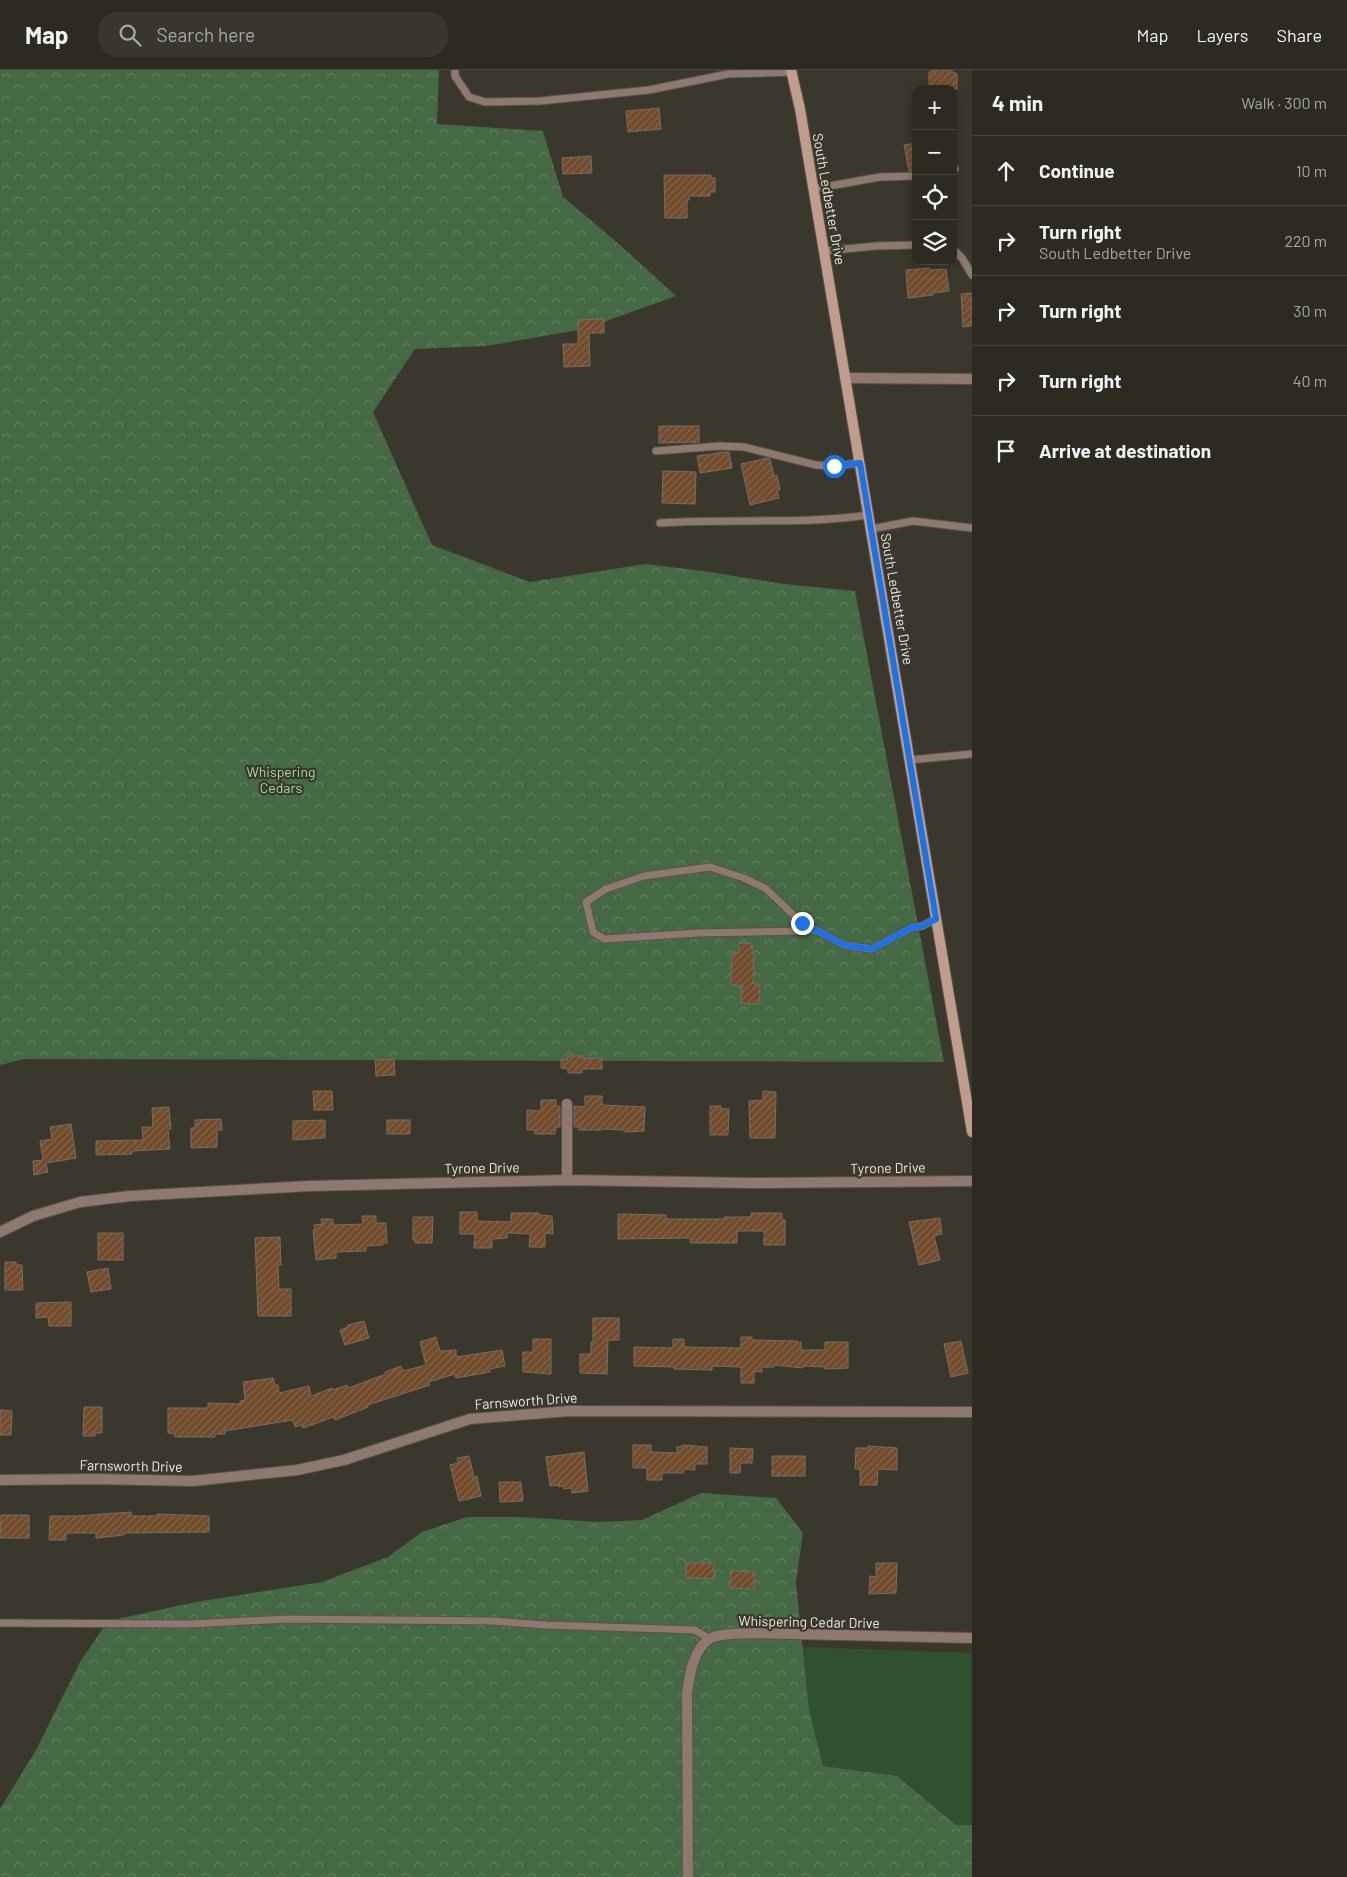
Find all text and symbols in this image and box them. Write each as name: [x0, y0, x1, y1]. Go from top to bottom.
search box: [98, 12, 448, 57]
text: Map: [25, 20, 68, 49]
icon: search: [116, 21, 144, 49]
text: Search here: [156, 23, 255, 46]
text: Map: [1136, 24, 1168, 46]
text: Layers: [1196, 24, 1249, 46]
text: Share: [1277, 24, 1322, 46]
map controls: [912, 85, 957, 265]
button: +: [912, 85, 957, 130]
text: 4 min: [992, 90, 1043, 115]
text: Walk · 300 m: [1241, 93, 1327, 112]
button: −: [912, 130, 957, 175]
street label: South Ledbetter Drive: [810, 132, 849, 266]
icon: ahead: [992, 157, 1020, 185]
text: Continue: [1039, 159, 1115, 182]
text: 10 m: [1296, 161, 1327, 180]
button: locate: [912, 175, 957, 220]
button: layers: [912, 220, 957, 265]
text: Turn right: [1039, 220, 1121, 243]
icon: right: [992, 227, 1020, 255]
text: 220 m: [1284, 231, 1327, 250]
text: South Ledbetter Drive: [1039, 243, 1191, 262]
icon: right: [992, 297, 1020, 325]
text: Turn right: [1039, 299, 1121, 322]
text: 30 m: [1293, 301, 1327, 320]
icon: right: [992, 367, 1020, 395]
text: Turn right: [1039, 369, 1121, 392]
text: 40 m: [1293, 371, 1327, 390]
icon: arrive: [992, 437, 1020, 465]
text: Arrive at destination: [1039, 439, 1211, 462]
route start: [823, 455, 846, 478]
street label: South Ledbetter Drive: [878, 532, 917, 666]
park label: Whispering Cedars: [247, 763, 315, 796]
route end: [791, 912, 814, 935]
street label: Tyrone Drive: [444, 1158, 520, 1177]
street label: Tyrone Drive: [850, 1158, 926, 1177]
street label: Farnsworth Drive: [474, 1388, 578, 1413]
street label: Farnsworth Drive: [79, 1456, 183, 1475]
street label: Whispering Cedar Drive: [738, 1612, 880, 1631]

